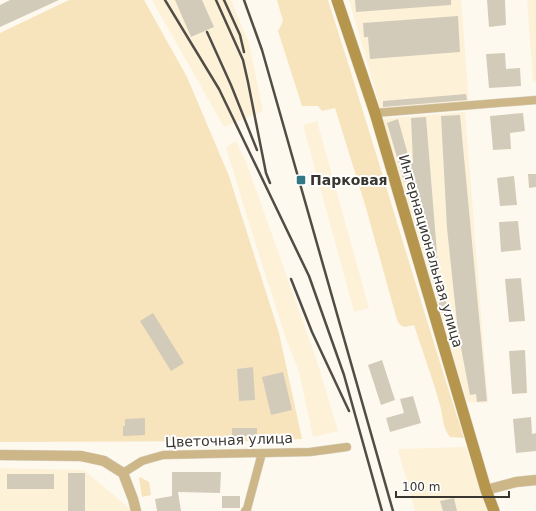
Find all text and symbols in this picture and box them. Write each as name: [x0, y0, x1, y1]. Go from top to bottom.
street label: Интернациональная улица: [396, 153, 466, 349]
place label: Парковая: [310, 172, 388, 188]
marker: Парковая: [295, 174, 307, 186]
street label: Цветочная улица: [165, 430, 293, 450]
scale bar: [396, 473, 509, 499]
text: 100 m: [402, 480, 440, 494]

